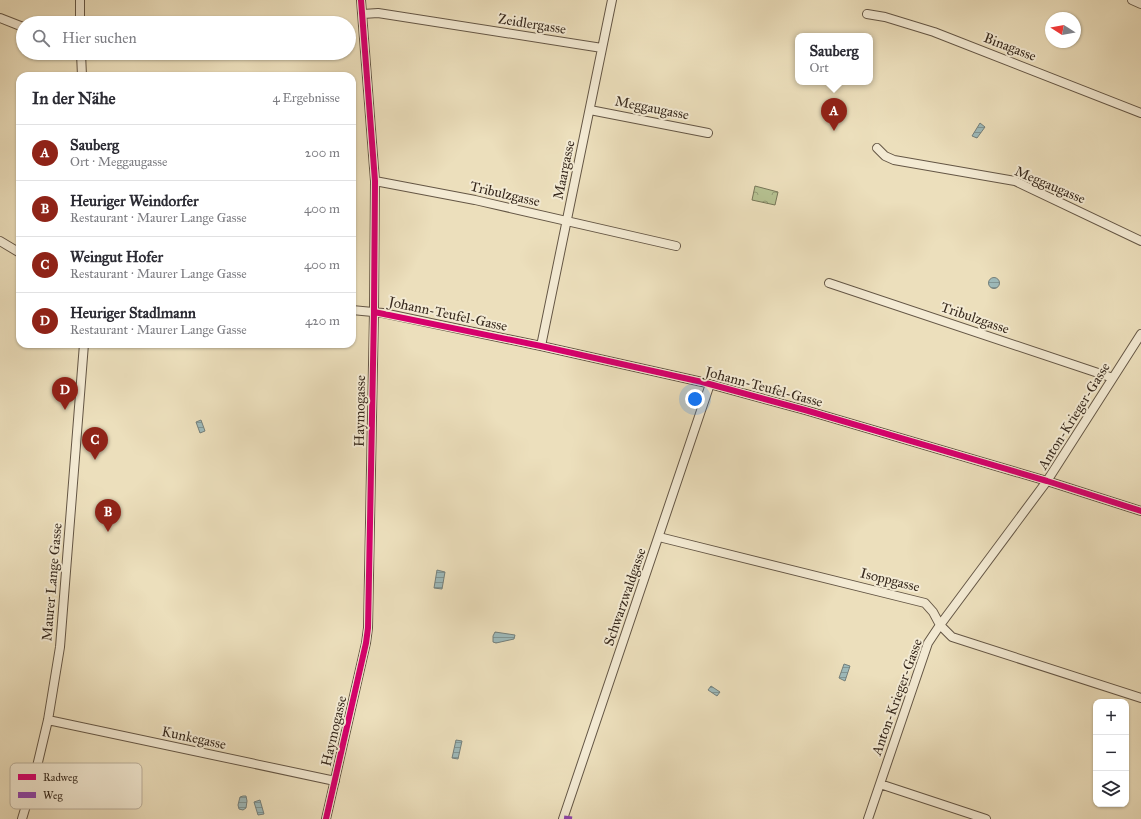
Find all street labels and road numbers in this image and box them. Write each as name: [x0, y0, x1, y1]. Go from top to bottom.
street label: Zeidlergasse: [497, 10, 567, 38]
street label: Binagasse: [981, 29, 1039, 65]
street label: Meggaugasse: [614, 92, 691, 124]
street label: Maargasse: [549, 139, 579, 201]
street label: Meggaugasse: [1012, 163, 1088, 208]
street label: Tribulzgasse: [468, 178, 542, 210]
street label: Johann-Teufel-Gasse: [385, 293, 509, 336]
street label: Tribulzgasse: [939, 298, 1012, 338]
street label: Anton-Krieger-Gasse: [1034, 359, 1114, 473]
street label: Johann-Teufel-Gasse: [701, 363, 825, 412]
street label: Haymogasse: [351, 375, 369, 447]
street label: Maurer Lange Gasse: [38, 522, 66, 642]
street label: Schwarzwaldgasse: [600, 546, 650, 648]
street label: Isoppgasse: [859, 564, 922, 596]
street label: Anton-Krieger-Gasse: [868, 636, 926, 759]
street label: Haymogasse: [318, 694, 350, 768]
street label: Kunkegasse: [160, 723, 228, 753]

